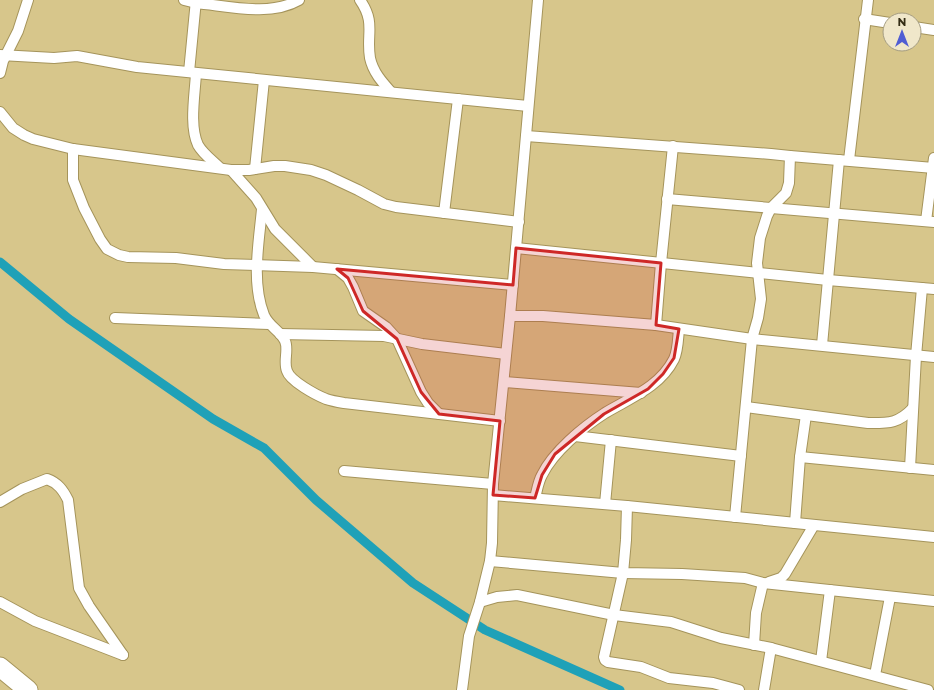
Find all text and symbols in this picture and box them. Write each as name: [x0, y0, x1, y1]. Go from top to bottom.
north arrow: [882, 12, 922, 52]
text: N: [898, 15, 906, 29]

